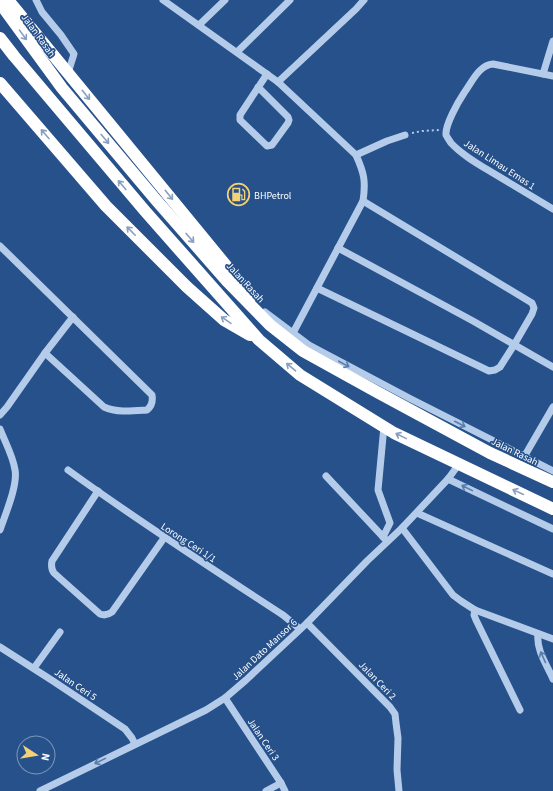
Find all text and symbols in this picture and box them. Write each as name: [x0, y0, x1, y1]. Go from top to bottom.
street label: Jalan Rasah: [18, 11, 59, 60]
one-way arrow: [19, 29, 27, 40]
one-way arrow: [82, 90, 91, 101]
one-way arrow: [40, 129, 49, 140]
one-way arrow: [101, 134, 110, 145]
street label: Jalan Limau Emas 1: [461, 136, 538, 193]
one-way arrow: [118, 179, 127, 190]
fuel station icon: BHPetrol: [225, 182, 251, 208]
place label: BHPetrol: [254, 189, 292, 203]
one-way arrow: [164, 190, 173, 201]
one-way arrow: [126, 226, 136, 236]
one-way arrow: [185, 233, 194, 243]
street label: Jalan Rasah: [223, 260, 268, 306]
one-way arrow: [220, 316, 231, 324]
one-way arrow: [338, 360, 350, 368]
one-way arrow: [285, 362, 296, 371]
one-way arrow: [453, 420, 465, 428]
one-way arrow: [395, 432, 407, 439]
street label: Jalan Rasah: [489, 435, 540, 469]
one-way arrow: [462, 484, 474, 491]
one-way arrow: [512, 488, 524, 495]
street label: Lorong Ceri 1/1: [158, 520, 219, 566]
street label: Jalan Dato Mansor 6: [229, 616, 300, 684]
one-way arrow: [539, 651, 546, 663]
street label: Jalan Ceri 2: [355, 658, 399, 703]
street label: Jalan Ceri 5: [51, 665, 99, 704]
street label: Jalan Ceri 3: [244, 716, 283, 764]
north arrow: [16, 735, 56, 775]
text: N: [37, 752, 53, 762]
one-way arrow: [95, 758, 107, 765]

